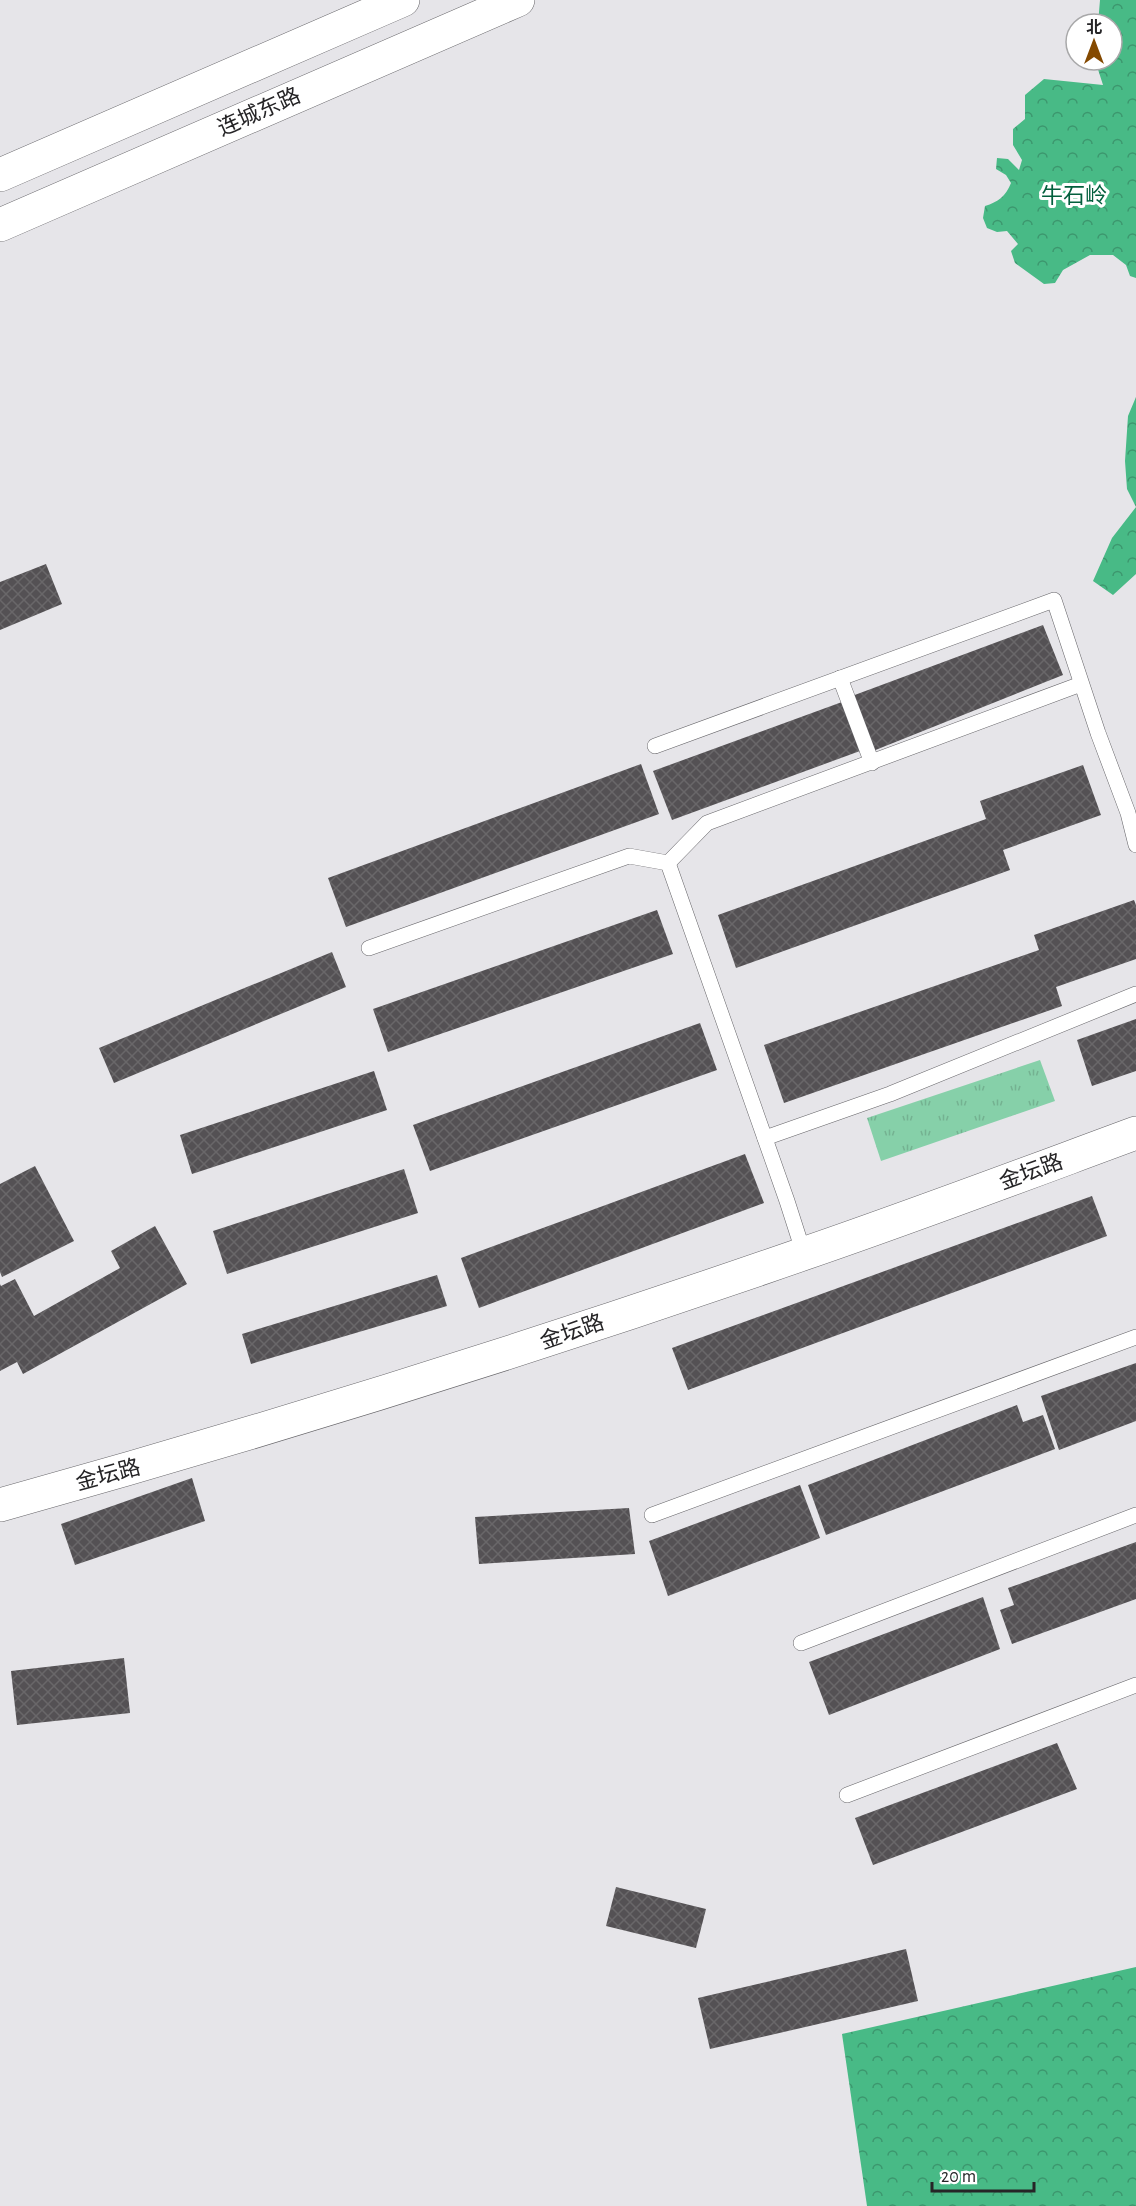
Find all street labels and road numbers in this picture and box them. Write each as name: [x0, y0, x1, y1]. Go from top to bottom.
street label: 连城东路: [214, 83, 304, 140]
street label: 金坛路: [996, 1149, 1066, 1194]
street label: 金坛路: [537, 1310, 607, 1353]
street label: 金坛路: [73, 1455, 143, 1494]

